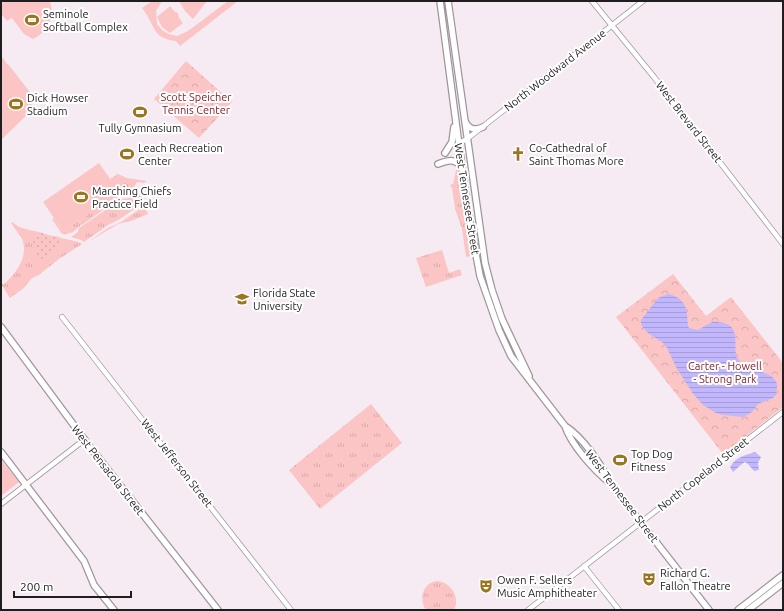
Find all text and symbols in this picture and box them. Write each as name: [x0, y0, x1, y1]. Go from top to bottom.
place label: Seminole Softball Complex: [43, 8, 128, 33]
sports icon: Seminole Softball Complex: [24, 12, 40, 28]
street label: North Woodward Avenue: [502, 27, 608, 113]
street label: West Brevard Street: [654, 79, 725, 166]
park label: Scott Speicher Tennis Center: [160, 91, 232, 116]
place label: Dick Howser Stadium: [27, 92, 89, 117]
sports icon: Dick Howser Stadium: [8, 96, 24, 112]
sports icon: Tully Gymnasium: [132, 104, 148, 120]
place label: Tully Gymnasium: [99, 122, 181, 134]
place label: Leach Recreation Center: [138, 142, 223, 167]
street label: West Tennessee Street: [452, 142, 482, 256]
place label: Co-Cathedral of Saint Thomas More: [529, 142, 624, 167]
sports icon: Leach Recreation Center: [119, 146, 135, 162]
church icon: Co-Cathedral of Saint Thomas More: [510, 146, 526, 162]
place label: Marching Chiefs Practice Field: [92, 185, 172, 210]
sports icon: Marching Chiefs Practice Field: [73, 189, 89, 205]
place label: Florida State University: [253, 287, 316, 312]
school or university icon: Florida State University: [234, 291, 250, 307]
park label: Carter - Howell - Strong Park: [688, 360, 762, 385]
street label: West Jefferson Street: [139, 417, 216, 510]
street label: West Pensacola Street: [69, 423, 147, 518]
street label: North Copeland Street: [655, 434, 751, 513]
street label: West Tennessee Street: [583, 447, 661, 545]
place label: Top Dog Fitness: [631, 448, 673, 473]
sports icon: Top Dog Fitness: [612, 452, 628, 468]
place label: Richard G. Fallon Theatre: [660, 567, 731, 592]
theatre icon: Richard G. Fallon Theatre: [641, 571, 657, 587]
scale bar: [14, 573, 131, 599]
place label: Owen F. Sellers Music Amphitheater: [497, 574, 598, 599]
theatre icon: Owen F. Sellers Music Amphitheater: [478, 578, 494, 594]
text: 200 m: [20, 580, 53, 593]

